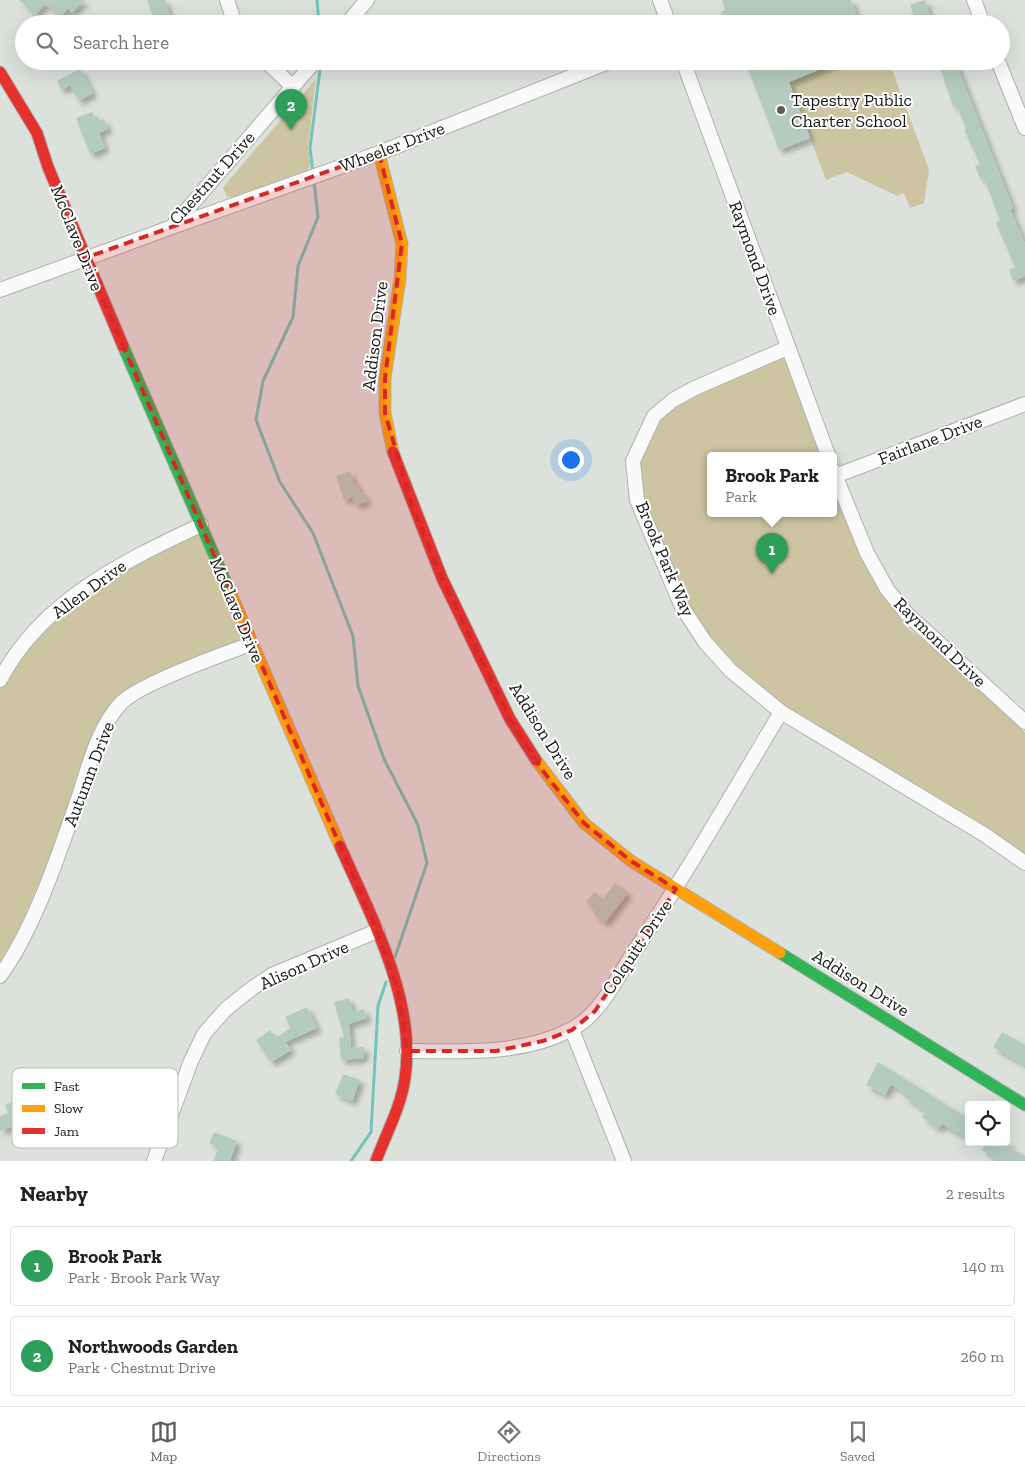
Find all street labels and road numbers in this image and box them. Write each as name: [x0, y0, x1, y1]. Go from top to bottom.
street label: Wheeler Drive: [336, 117, 448, 177]
street label: Chestnut Drive: [164, 127, 260, 229]
street label: McClave Drive: [46, 182, 108, 294]
street label: Raymond Drive: [724, 198, 786, 318]
street label: Addison Drive: [357, 280, 393, 392]
street label: Fairlane Drive: [875, 410, 985, 470]
street label: Brook Park Way: [631, 498, 699, 621]
street label: McClave Drive: [205, 554, 269, 666]
street label: Allen Drive: [48, 555, 130, 623]
street label: Raymond Drive: [889, 592, 991, 692]
street label: Addison Drive: [504, 678, 582, 784]
street label: Autumn Drive: [59, 718, 119, 830]
street label: Colquitt Drive: [597, 895, 677, 999]
street label: Alison Drive: [256, 936, 352, 994]
street label: Addison Drive: [808, 944, 914, 1022]

